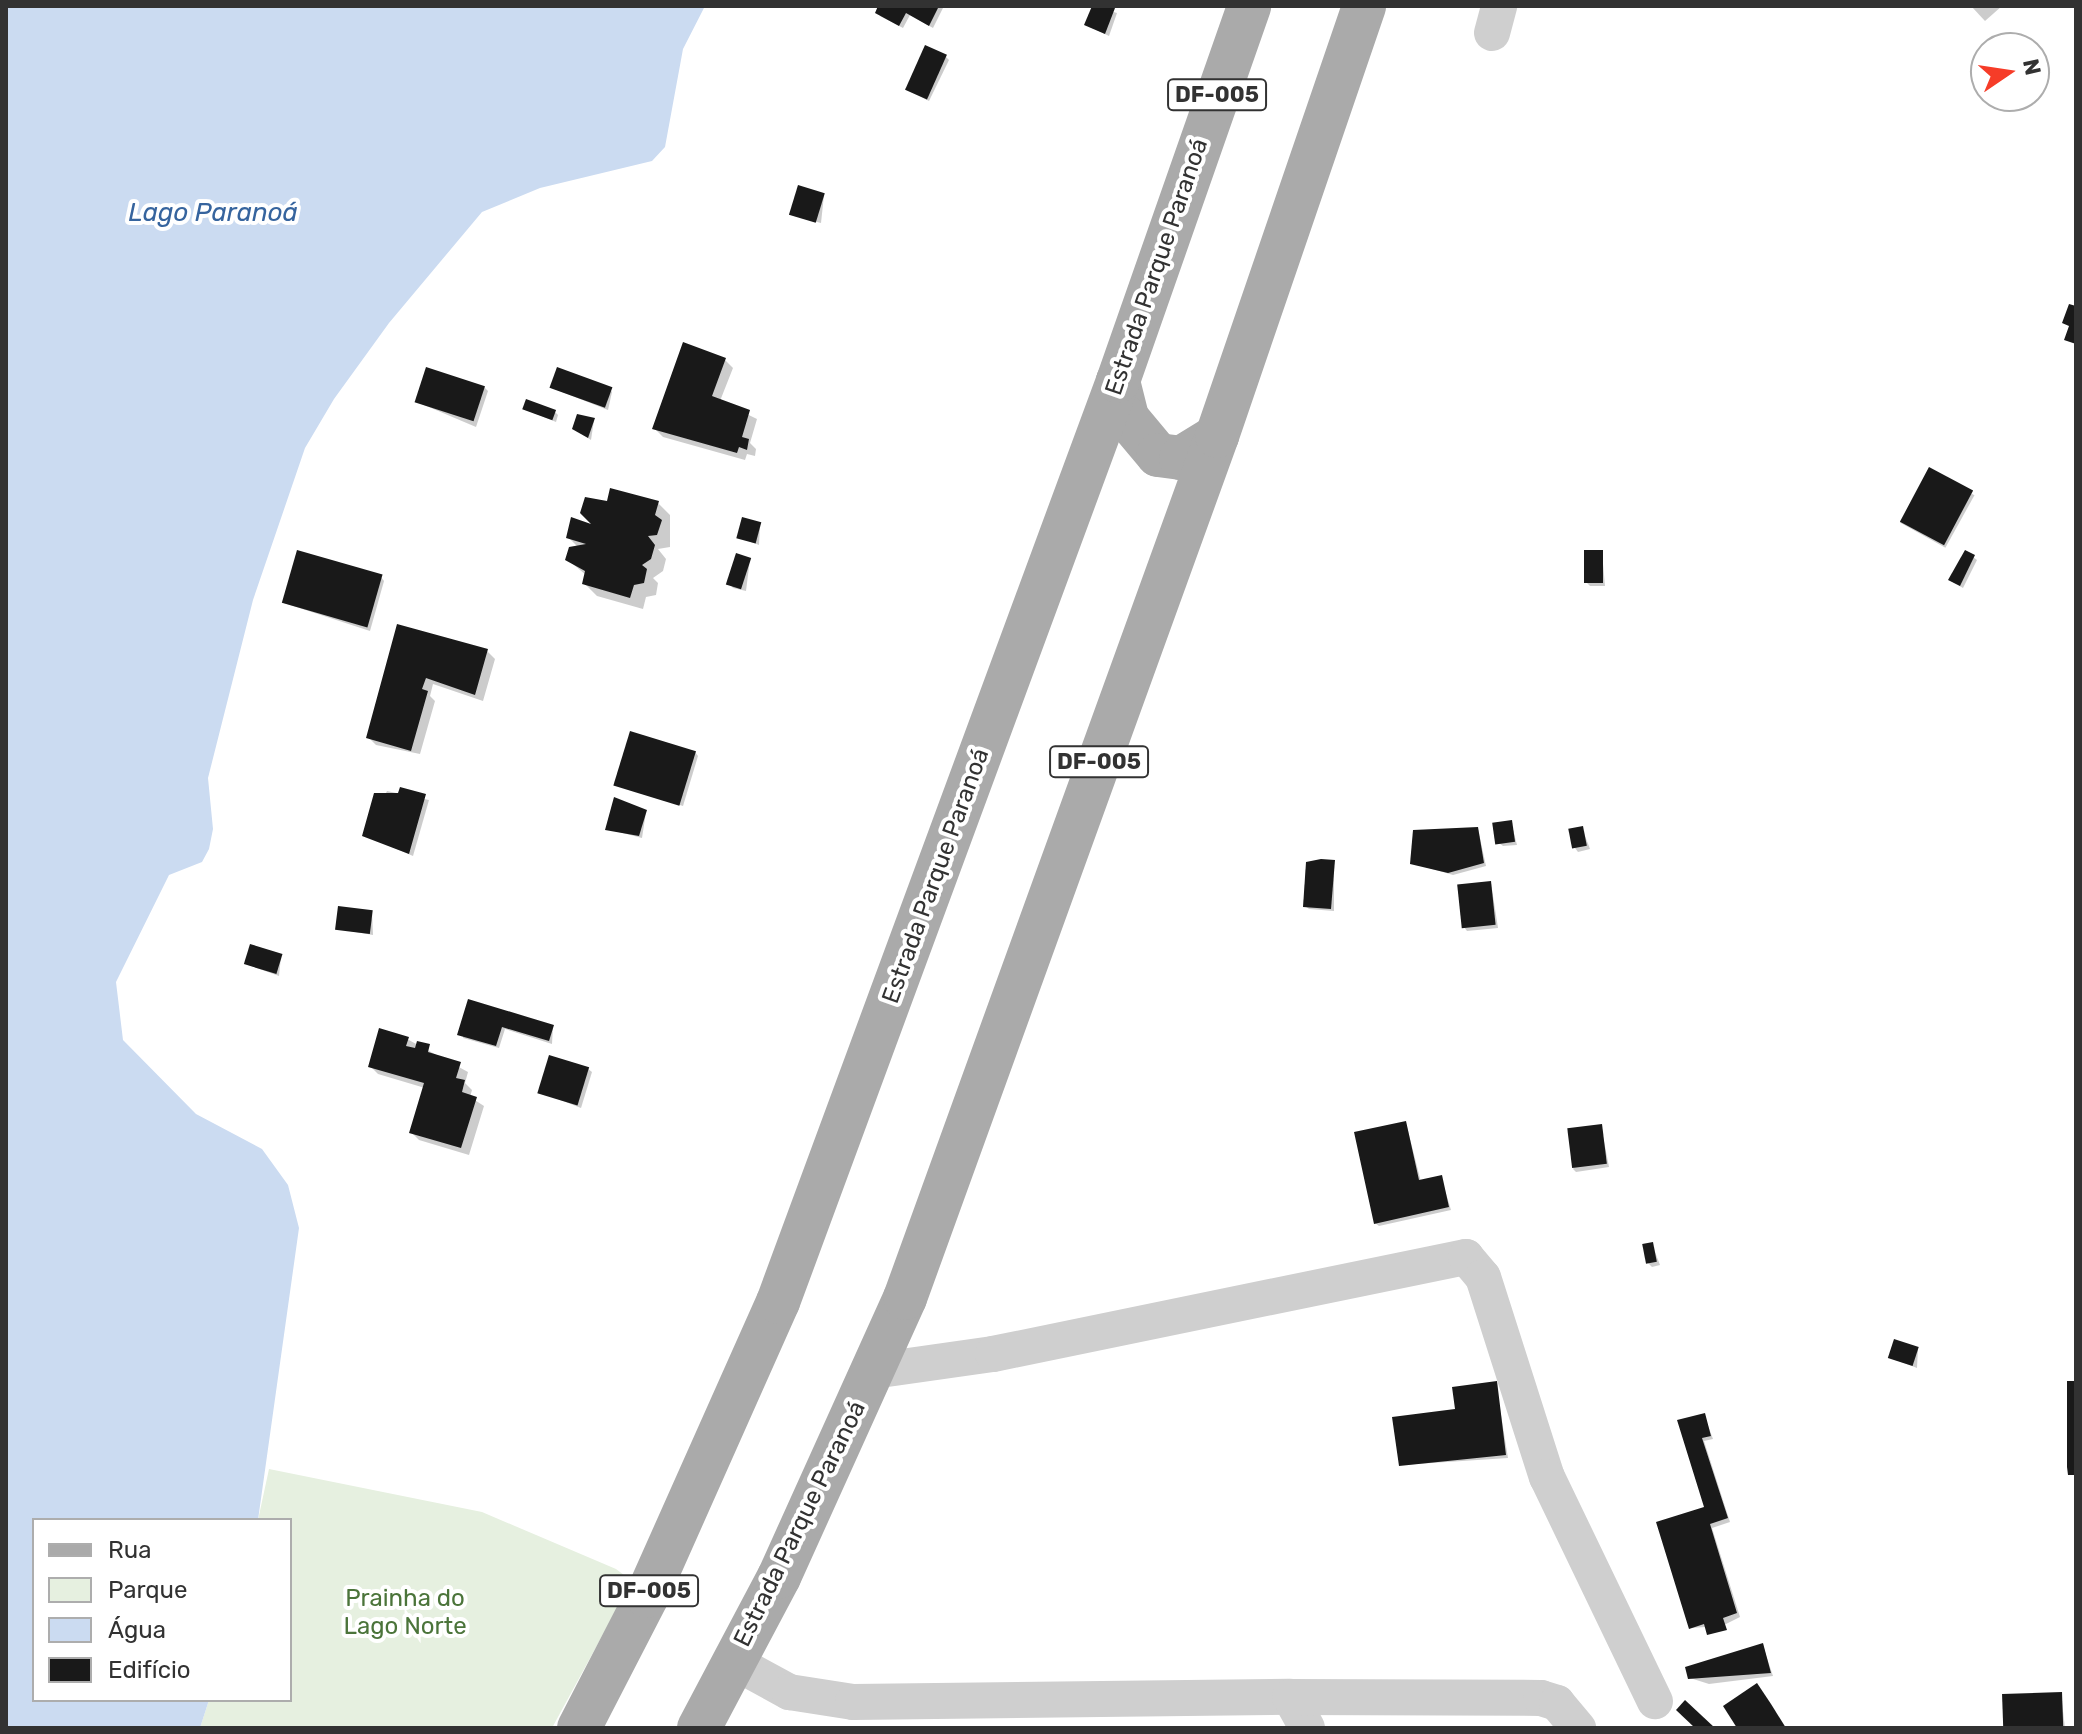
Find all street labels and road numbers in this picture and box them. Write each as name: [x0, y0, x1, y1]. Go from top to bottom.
road number: DF-005: [1167, 77, 1267, 113]
street label: Estrada Parque Paranoá: [1100, 135, 1214, 399]
road number: DF-005: [1049, 744, 1149, 780]
street label: Estrada Parque Paranoá: [876, 745, 996, 1007]
street label: Estrada Parque Paranoá: [728, 1397, 872, 1651]
road number: DF-005: [599, 1573, 699, 1609]

